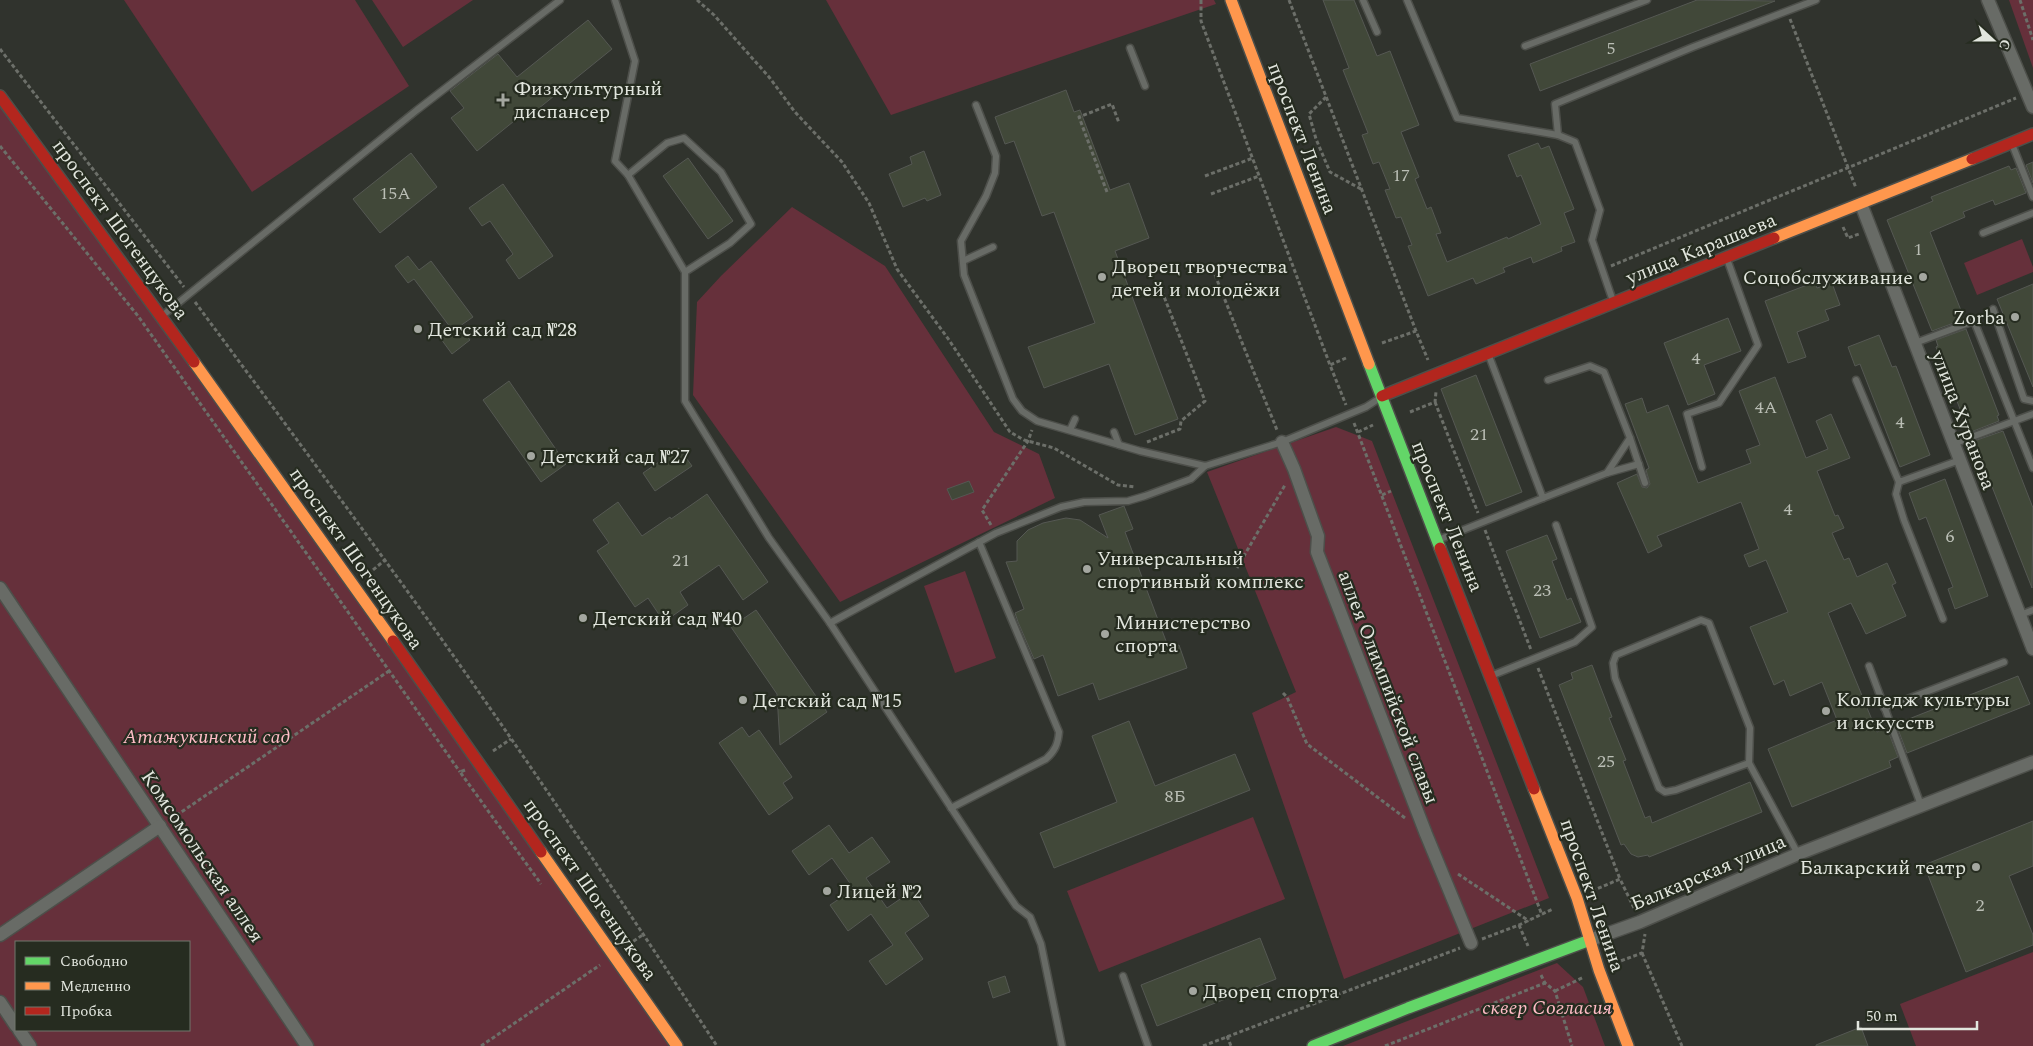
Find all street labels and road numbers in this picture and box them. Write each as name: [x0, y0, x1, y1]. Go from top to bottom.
street label: проспект Ленина: [1259, 58, 1345, 219]
street label: проспект Шогенцукова: [44, 133, 196, 326]
street label: улица Карашаева: [1621, 205, 1781, 293]
street label: улица Хуранова: [1922, 345, 2004, 495]
street label: проспект Ленина: [1403, 436, 1491, 597]
street label: проспект Шогенцукова: [282, 461, 431, 656]
street label: аллея Олимпийской славы: [1330, 566, 1447, 809]
street label: Комсомольская аллея: [133, 764, 271, 949]
street label: проспект Шогенцукова: [516, 792, 665, 987]
street label: проспект Ленина: [1552, 815, 1632, 976]
street label: Балкарская улица: [1626, 827, 1791, 919]

